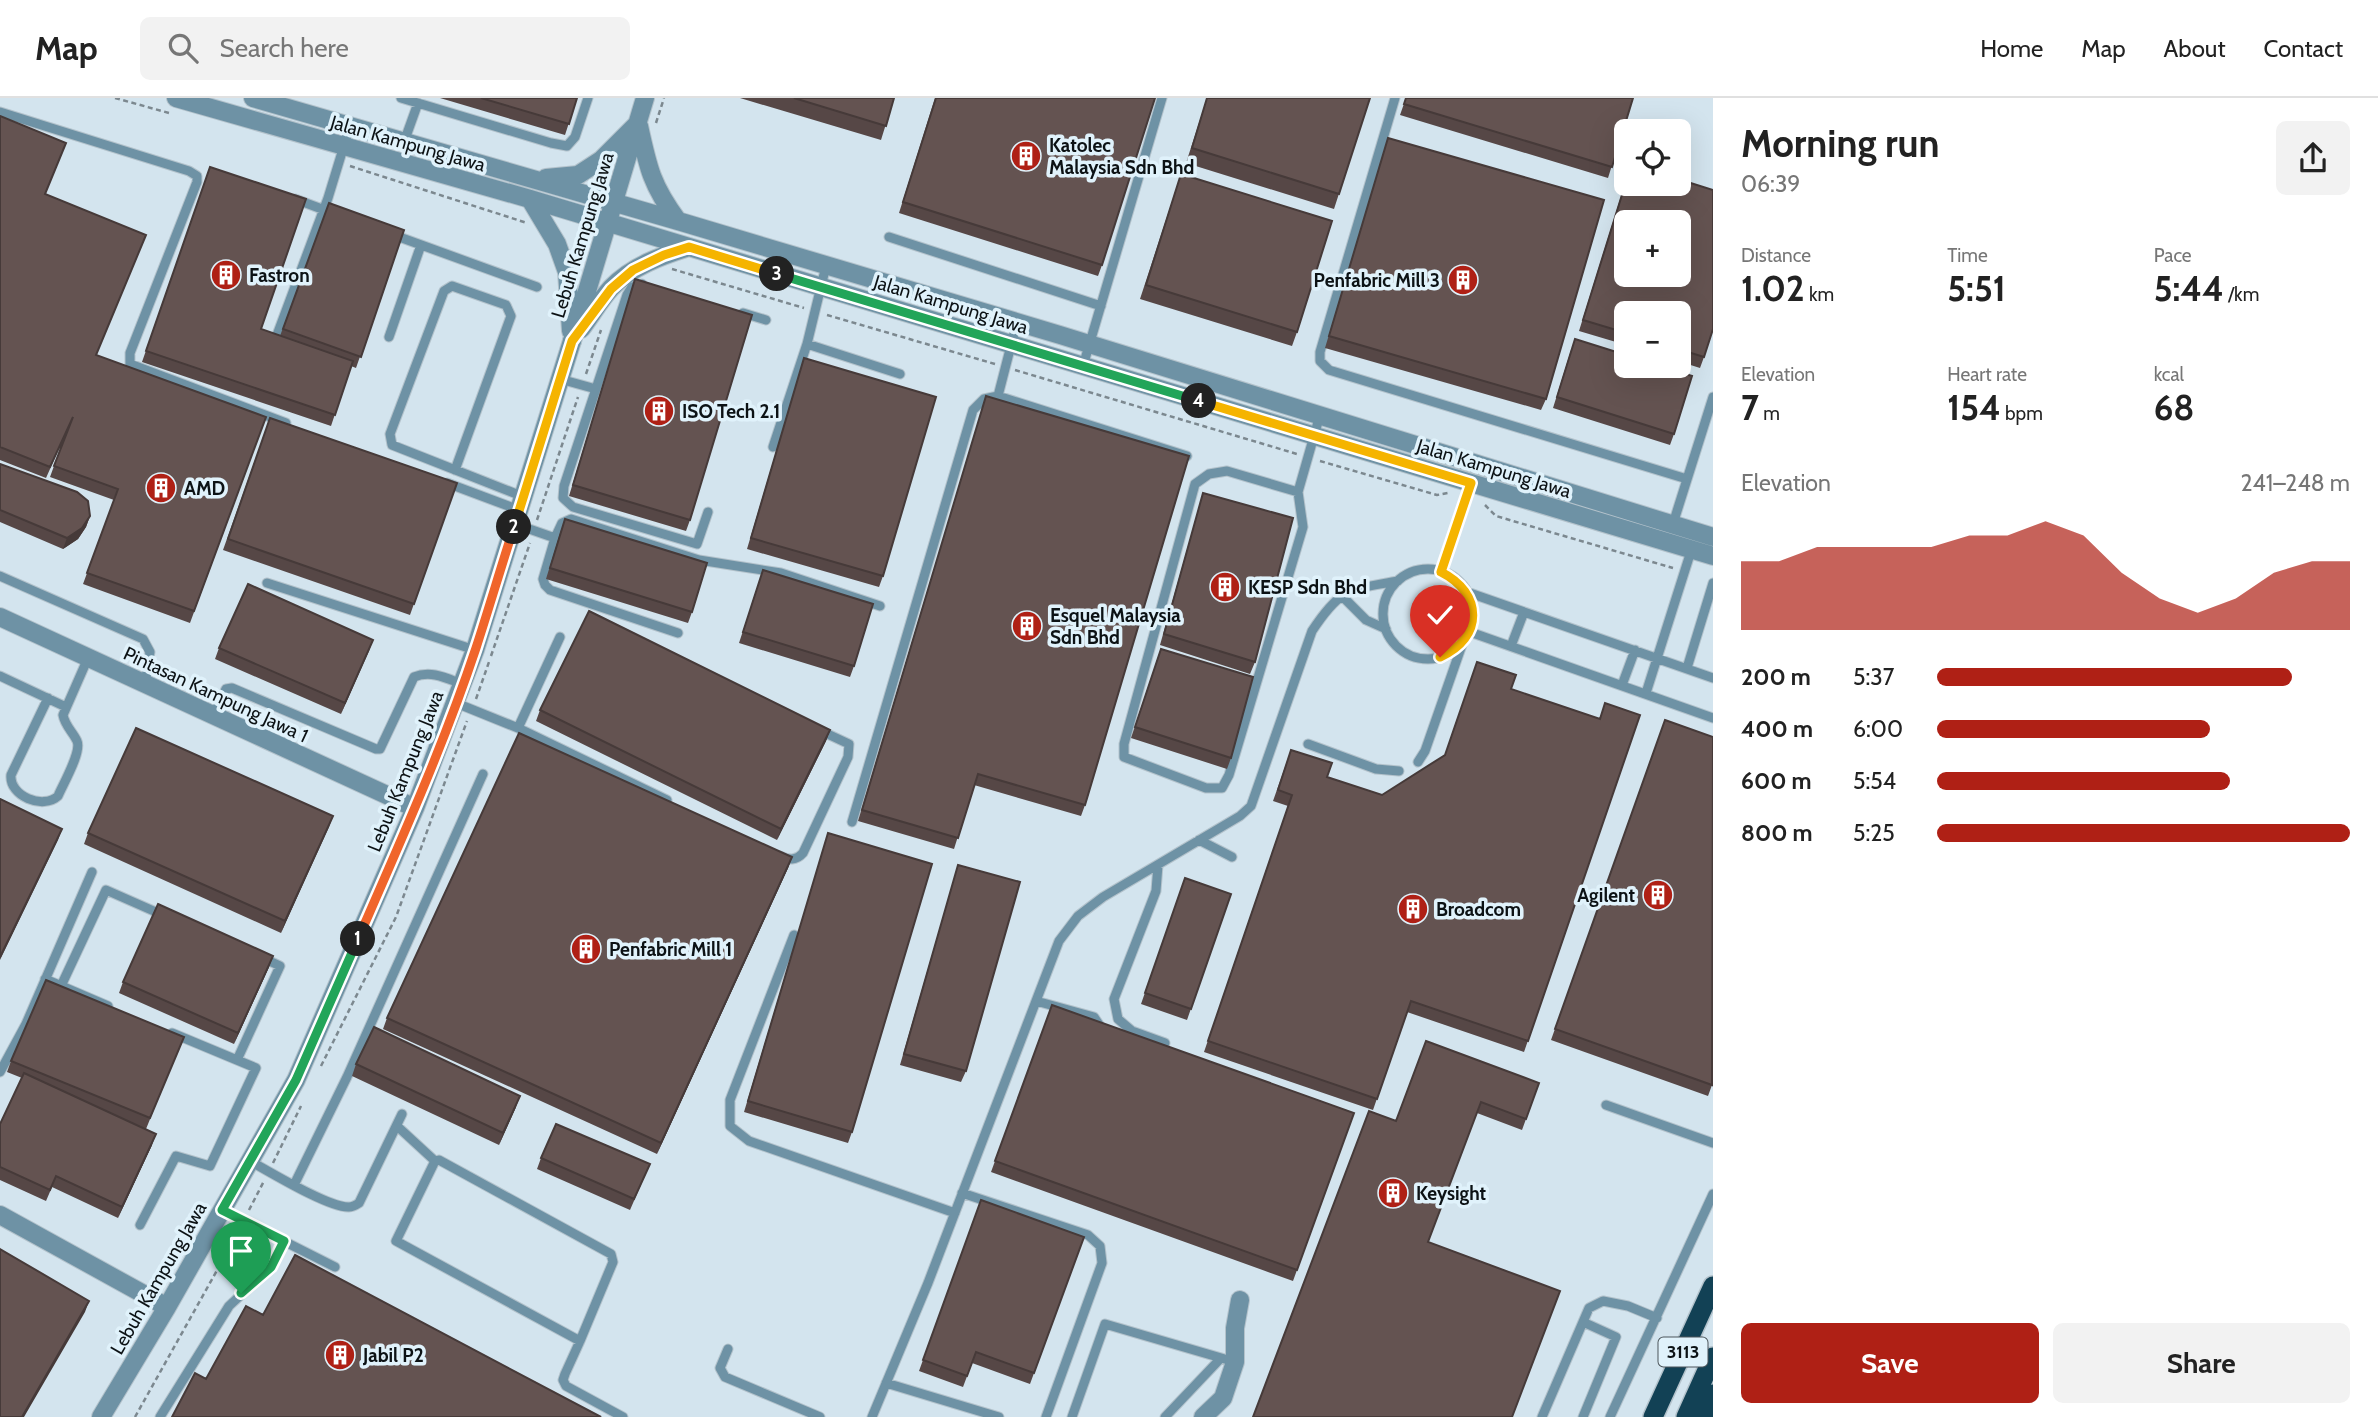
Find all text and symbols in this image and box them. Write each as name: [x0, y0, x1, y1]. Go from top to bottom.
search box: [140, 17, 630, 80]
text: Map: [35, 28, 98, 68]
icon: search: [164, 29, 202, 67]
text: Search here: [220, 32, 349, 64]
text: Home: [1980, 34, 2043, 63]
text: Map: [2081, 34, 2126, 63]
text: About: [2164, 34, 2226, 63]
text: Contact: [2264, 34, 2343, 63]
street label: Jalan Kampung Jawa: [327, 110, 488, 177]
map controls: [1614, 119, 1691, 378]
button: locate: [1614, 119, 1691, 196]
text: Morning run: [1741, 120, 1940, 167]
button: share: [2276, 121, 2350, 195]
place label: Katolec Malaysia Sdn Bhd: [1049, 134, 1194, 179]
building icon: Katolec Malaysia Sdn Bhd: [1009, 139, 1043, 173]
street label: Lebuh Kampung Jawa: [546, 150, 619, 321]
text: 06:39: [1741, 170, 1800, 198]
button: +: [1614, 210, 1691, 287]
text: Distance: [1741, 244, 1811, 267]
text: Time: [1947, 244, 1988, 267]
text: Pace: [2154, 244, 2192, 267]
pin: 3: [760, 256, 794, 292]
building icon: Fastron: [209, 258, 243, 292]
text: 3: [771, 262, 782, 285]
building icon: Penfabric Mill 3: [1446, 263, 1480, 297]
place label: Fastron: [249, 264, 310, 287]
text: 1.02: [1741, 267, 1805, 310]
text: 5:51: [1947, 267, 2006, 310]
text: 5:44: [2154, 267, 2224, 310]
place label: Penfabric Mill 3: [1314, 269, 1440, 292]
street label: Jalan Kampung Jawa: [870, 270, 1031, 339]
text: km: [1805, 283, 1834, 306]
text: /km: [2224, 283, 2259, 306]
button: −: [1614, 301, 1691, 378]
text: Elevation: [1741, 363, 1815, 386]
text: Heart rate: [1947, 363, 2027, 386]
text: kcal: [2154, 363, 2184, 386]
pin: 4: [1182, 384, 1216, 418]
text: 7: [1741, 386, 1759, 429]
text: 154: [1947, 386, 2001, 429]
text: 68: [2154, 386, 2194, 429]
text: 4: [1193, 389, 1204, 412]
building icon: ISO Tech 2.1: [642, 394, 676, 428]
place label: ISO Tech 2.1: [682, 400, 780, 423]
text: m: [1759, 402, 1780, 425]
text: bpm: [2001, 402, 2043, 425]
street label: Jalan Kampung Jawa: [1413, 434, 1574, 503]
text: Elevation: [1741, 469, 1831, 497]
text: 241–248 m: [2240, 469, 2350, 497]
building icon: AMD: [144, 471, 178, 505]
place label: AMD: [184, 477, 225, 500]
pin: 2: [496, 510, 532, 544]
text: 2: [508, 515, 519, 538]
building icon: KESP Sdn Bhd: [1208, 570, 1242, 604]
place label: KESP Sdn Bhd: [1248, 576, 1367, 599]
pin: [1410, 585, 1470, 657]
icon: check: [1421, 596, 1459, 634]
place label: Esquel Malaysia Sdn Bhd: [1050, 604, 1181, 649]
building icon: Esquel Malaysia Sdn Bhd: [1010, 609, 1044, 643]
street label: Pintasan Kampung Jawa 1: [120, 642, 312, 747]
text: 200 m: [1741, 663, 1811, 691]
text: 5:37: [1853, 663, 1894, 691]
street label: Lebuh Kampung Jawa: [363, 687, 448, 855]
text: 400 m: [1741, 715, 1813, 743]
text: 6:00: [1853, 715, 1903, 743]
text: 600 m: [1741, 767, 1812, 795]
text: 5:54: [1853, 767, 1896, 795]
text: 800 m: [1741, 819, 1813, 847]
text: 5:25: [1853, 819, 1895, 847]
building icon: Agilent: [1641, 878, 1675, 912]
place label: Agilent: [1577, 884, 1635, 907]
building icon: Broadcom: [1396, 892, 1430, 926]
place label: Broadcom: [1436, 898, 1521, 921]
pin: 1: [340, 922, 376, 956]
text: 1: [354, 927, 361, 950]
building icon: Penfabric Mill 1: [569, 932, 603, 966]
place label: Penfabric Mill 1: [609, 938, 732, 961]
building icon: Keysight: [1376, 1176, 1410, 1210]
place label: Keysight: [1416, 1182, 1486, 1205]
street label: Lebuh Kampung Jawa: [105, 1198, 211, 1358]
pin: [211, 1221, 271, 1293]
icon: arrive: [222, 1232, 260, 1270]
button: Save: [1741, 1323, 2039, 1403]
button: Share: [2053, 1323, 2350, 1403]
building icon: Jabil P2: [323, 1338, 357, 1372]
road number: 3113: [1658, 1338, 1708, 1366]
place label: Jabil P2: [362, 1344, 424, 1367]

